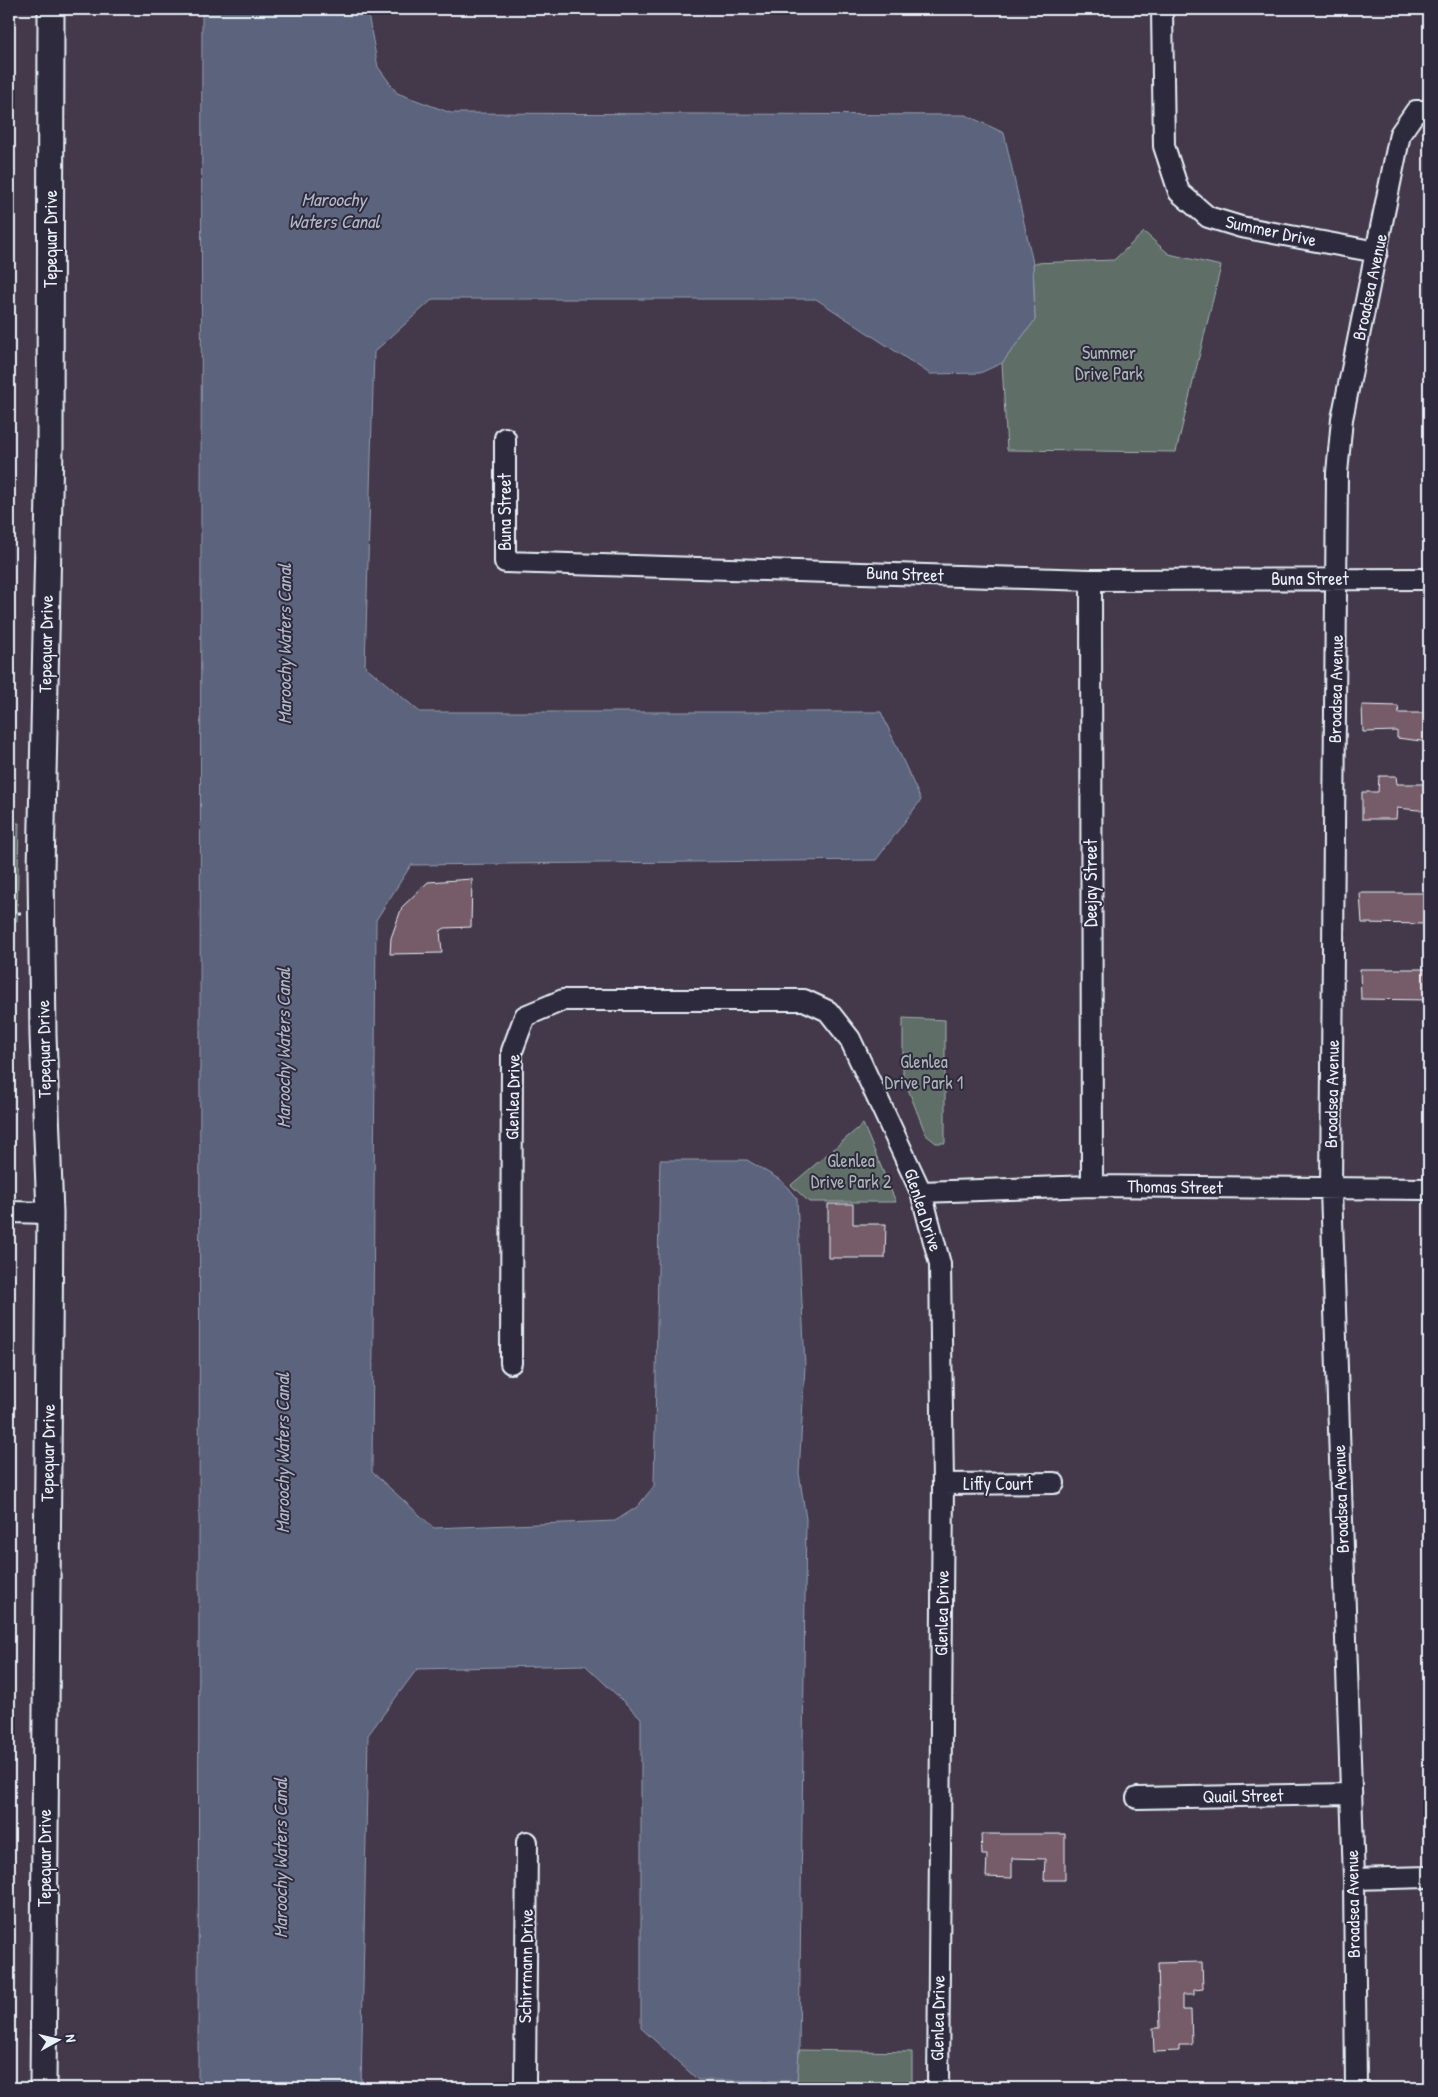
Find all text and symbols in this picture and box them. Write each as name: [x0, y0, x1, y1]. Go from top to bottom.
water label: Maroochy Waters Canal: [288, 186, 381, 234]
street label: Tepequar Drive: [38, 190, 63, 288]
street label: Summer Drive: [1223, 209, 1319, 252]
street label: Broadsea Avenue: [1346, 231, 1393, 342]
park label: Summer Drive Park: [1075, 340, 1144, 386]
street label: Buna Street: [492, 472, 517, 551]
street label: Buna Street: [866, 560, 945, 587]
water label: Maroochy Waters Canal: [271, 563, 297, 724]
street label: Buna Street: [1271, 566, 1350, 591]
street label: Tepequar Drive: [32, 595, 59, 693]
street label: Broadsea Avenue: [1322, 635, 1349, 743]
street label: Deejay Street: [1078, 838, 1103, 927]
water label: Maroochy Waters Canal: [270, 967, 296, 1128]
street label: Tepequar Drive: [30, 1000, 57, 1098]
street label: Broadsea Avenue: [1318, 1040, 1345, 1148]
park label: Glenlea Drive Park 1: [885, 1049, 963, 1095]
street label: Glenlea Drive: [499, 1054, 526, 1140]
park label: Glenlea Drive Park 2: [811, 1148, 892, 1194]
street label: Glenlea Drive: [898, 1165, 949, 1254]
street label: Thomas Street: [1127, 1173, 1224, 1200]
water label: Maroochy Waters Canal: [269, 1372, 295, 1533]
street label: Tepequar Drive: [34, 1404, 61, 1502]
street label: Broadsea Avenue: [1326, 1444, 1355, 1554]
street label: Liffy Court: [963, 1471, 1033, 1496]
street label: Glenlea Drive: [928, 1570, 955, 1656]
water label: Maroochy Waters Canal: [267, 1777, 293, 1938]
street label: Quail Street: [1202, 1782, 1284, 1809]
street label: Tepequar Drive: [32, 1809, 57, 1907]
street label: Broadsea Avenue: [1339, 1850, 1366, 1958]
street label: Schirrmann Drive: [512, 1909, 539, 2023]
street label: Glenlea Drive: [924, 1975, 951, 2061]
north arrow: [32, 2014, 82, 2064]
text: N: [61, 2033, 81, 2044]

